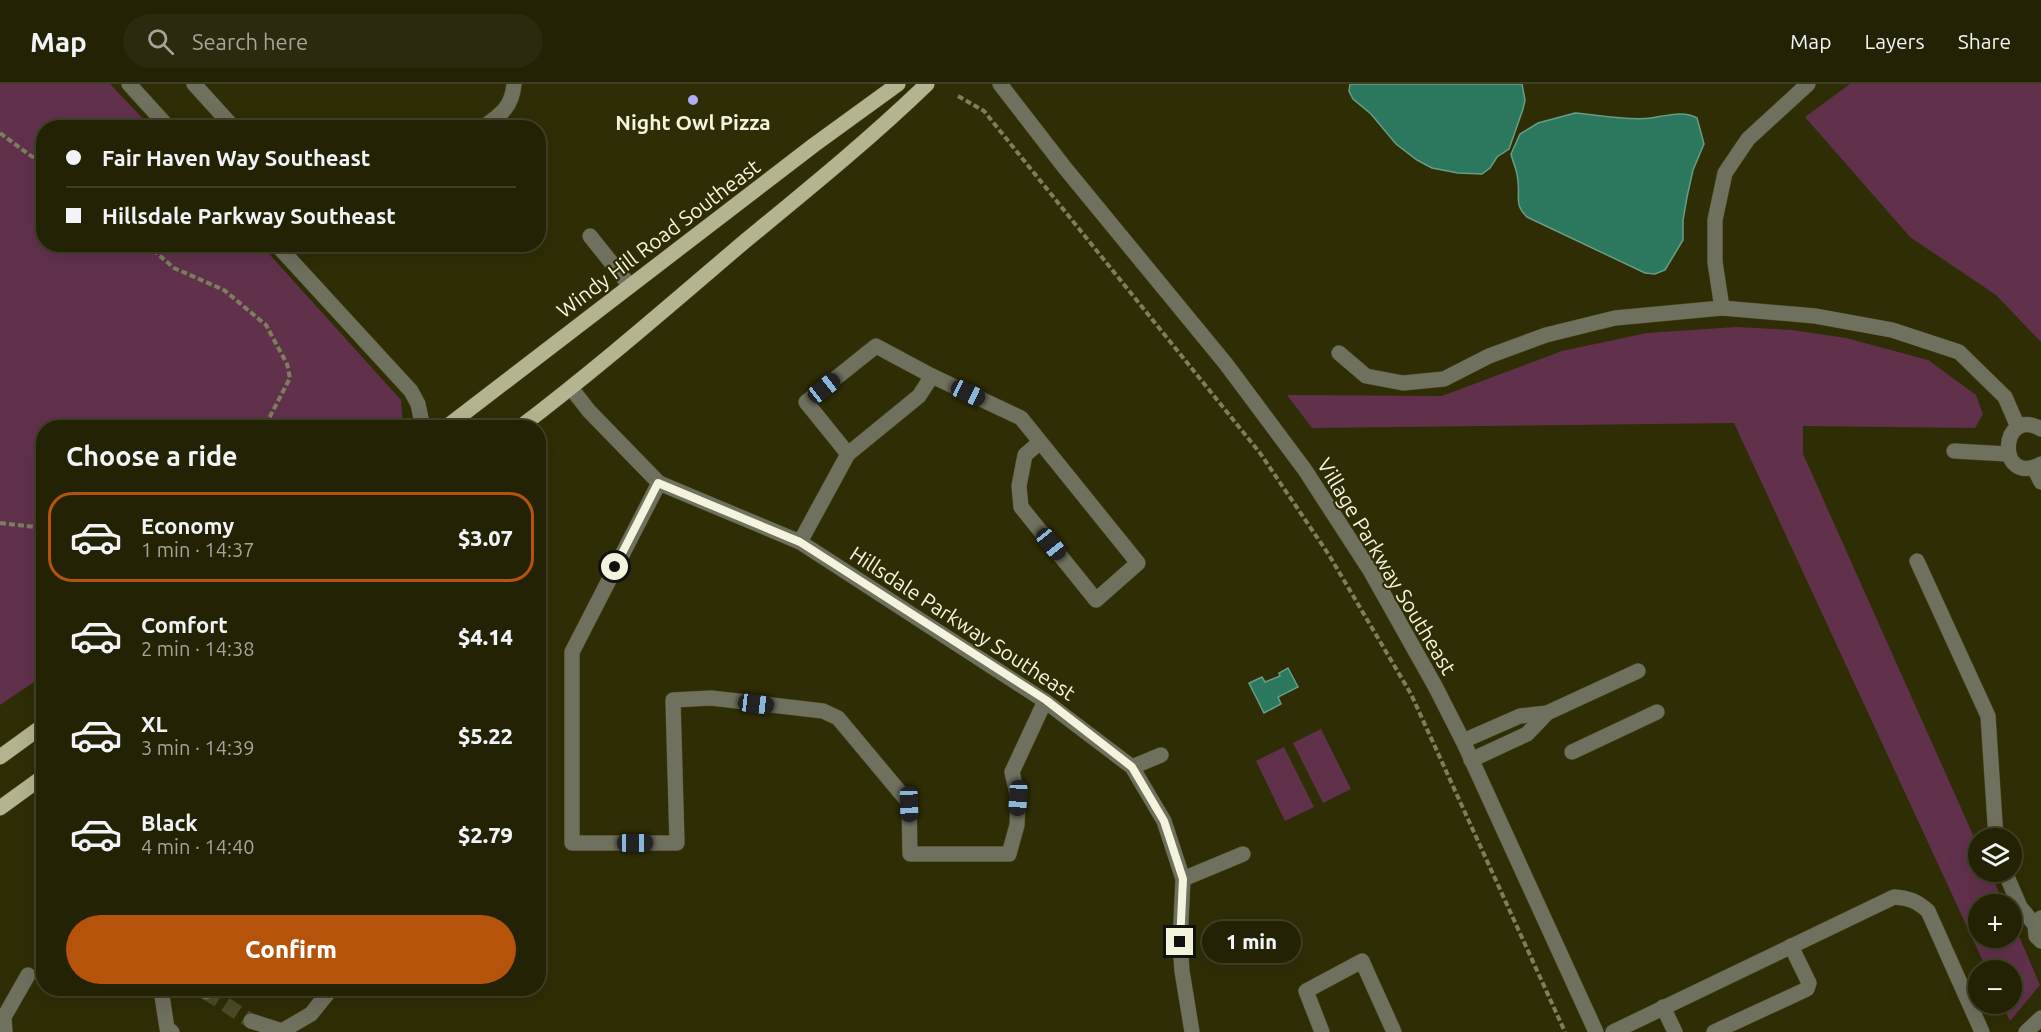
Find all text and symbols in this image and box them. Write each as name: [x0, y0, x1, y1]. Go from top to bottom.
search box: [123, 14, 543, 68]
icon: search: [144, 25, 177, 58]
text: Map: [30, 26, 87, 57]
text: Search here: [192, 29, 308, 54]
text: Map: [1790, 29, 1831, 53]
text: Layers: [1864, 29, 1925, 53]
text: Share: [1958, 29, 2011, 53]
marker: Night Owl Pizza: [686, 93, 700, 107]
place label: Night Owl Pizza: [615, 110, 771, 134]
text: Fair Haven Way Southeast: [102, 145, 370, 170]
street label: Windy Hill Road Southeast: [552, 154, 764, 322]
text: Hillsdale Parkway Southeast: [102, 203, 396, 228]
car: [804, 370, 844, 406]
car: [948, 377, 988, 409]
text: Choose a ride: [66, 441, 238, 471]
street label: Village Parkway Southeast: [1313, 453, 1461, 679]
icon: car: [69, 510, 123, 564]
text: Economy: [141, 513, 234, 538]
car: [1033, 524, 1069, 564]
text: $3.07: [458, 525, 513, 550]
text: 1 min · 14:37: [141, 538, 255, 561]
street label: Hillsdale Parkway Southeast: [846, 541, 1080, 705]
route start: [601, 553, 628, 580]
icon: car: [69, 609, 123, 663]
text: Comfort: [141, 612, 228, 637]
text: $4.14: [458, 624, 513, 649]
text: 2 min · 14:38: [141, 637, 255, 660]
car: [737, 693, 775, 715]
icon: car: [69, 708, 123, 762]
text: XL: [141, 711, 168, 736]
text: $5.22: [458, 723, 513, 748]
text: 3 min · 14:39: [141, 736, 255, 759]
car: [1008, 780, 1028, 816]
car: [899, 786, 919, 822]
icon: car: [69, 807, 123, 861]
text: Black: [141, 810, 198, 835]
text: $2.79: [458, 822, 513, 847]
map controls: [1968, 828, 2022, 1014]
button: layers: [1968, 828, 2022, 882]
car: [617, 834, 653, 852]
text: 4 min · 14:40: [141, 835, 255, 858]
button: +: [1968, 894, 2022, 948]
button: Confirm: [66, 915, 516, 984]
callout: 1 min: [1201, 921, 1300, 963]
route end: [1166, 928, 1193, 955]
text: 1 min: [1226, 930, 1277, 953]
button: −: [1968, 960, 2022, 1014]

